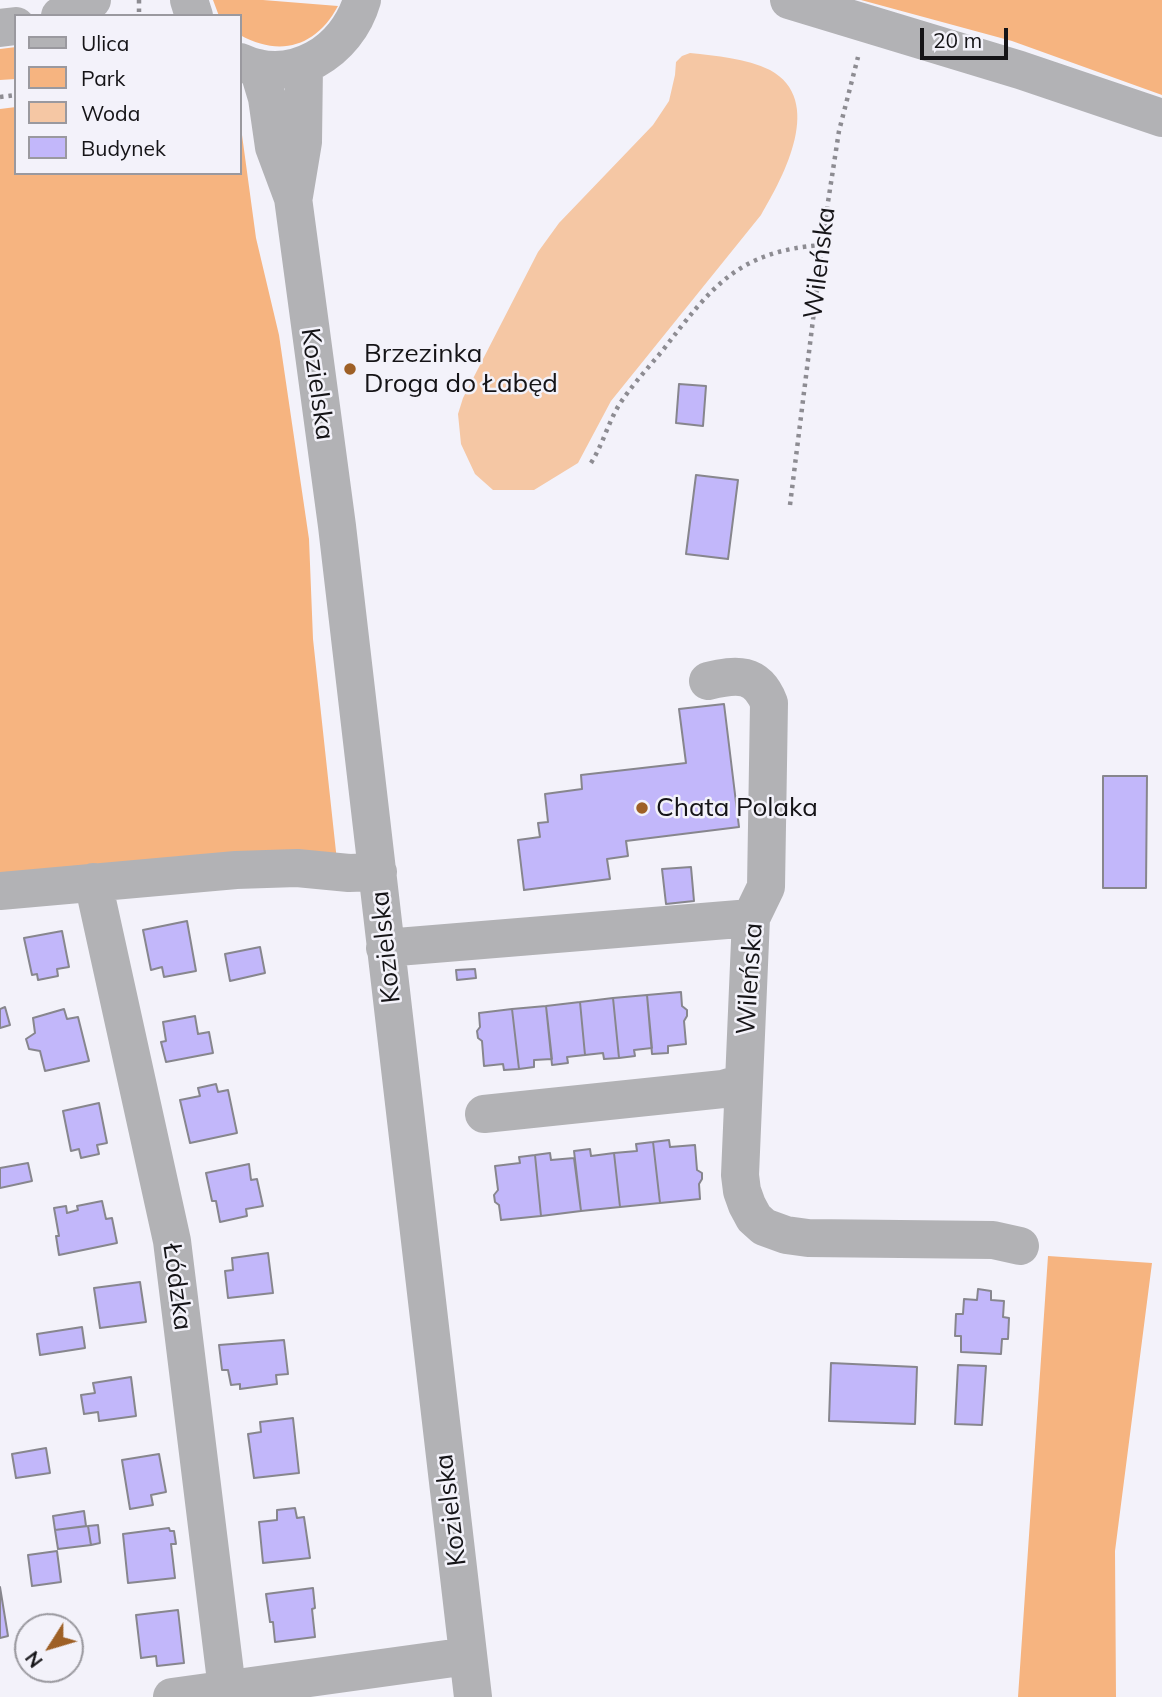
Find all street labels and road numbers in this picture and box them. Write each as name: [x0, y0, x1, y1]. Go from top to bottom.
street label: Wileńska: [798, 205, 842, 321]
street label: Kozielska: [294, 326, 340, 442]
street label: Kozielska: [365, 889, 407, 1005]
street label: Wileńska: [731, 922, 769, 1036]
street label: Łódzka: [156, 1242, 198, 1332]
street label: Kozielska: [429, 1452, 473, 1568]

